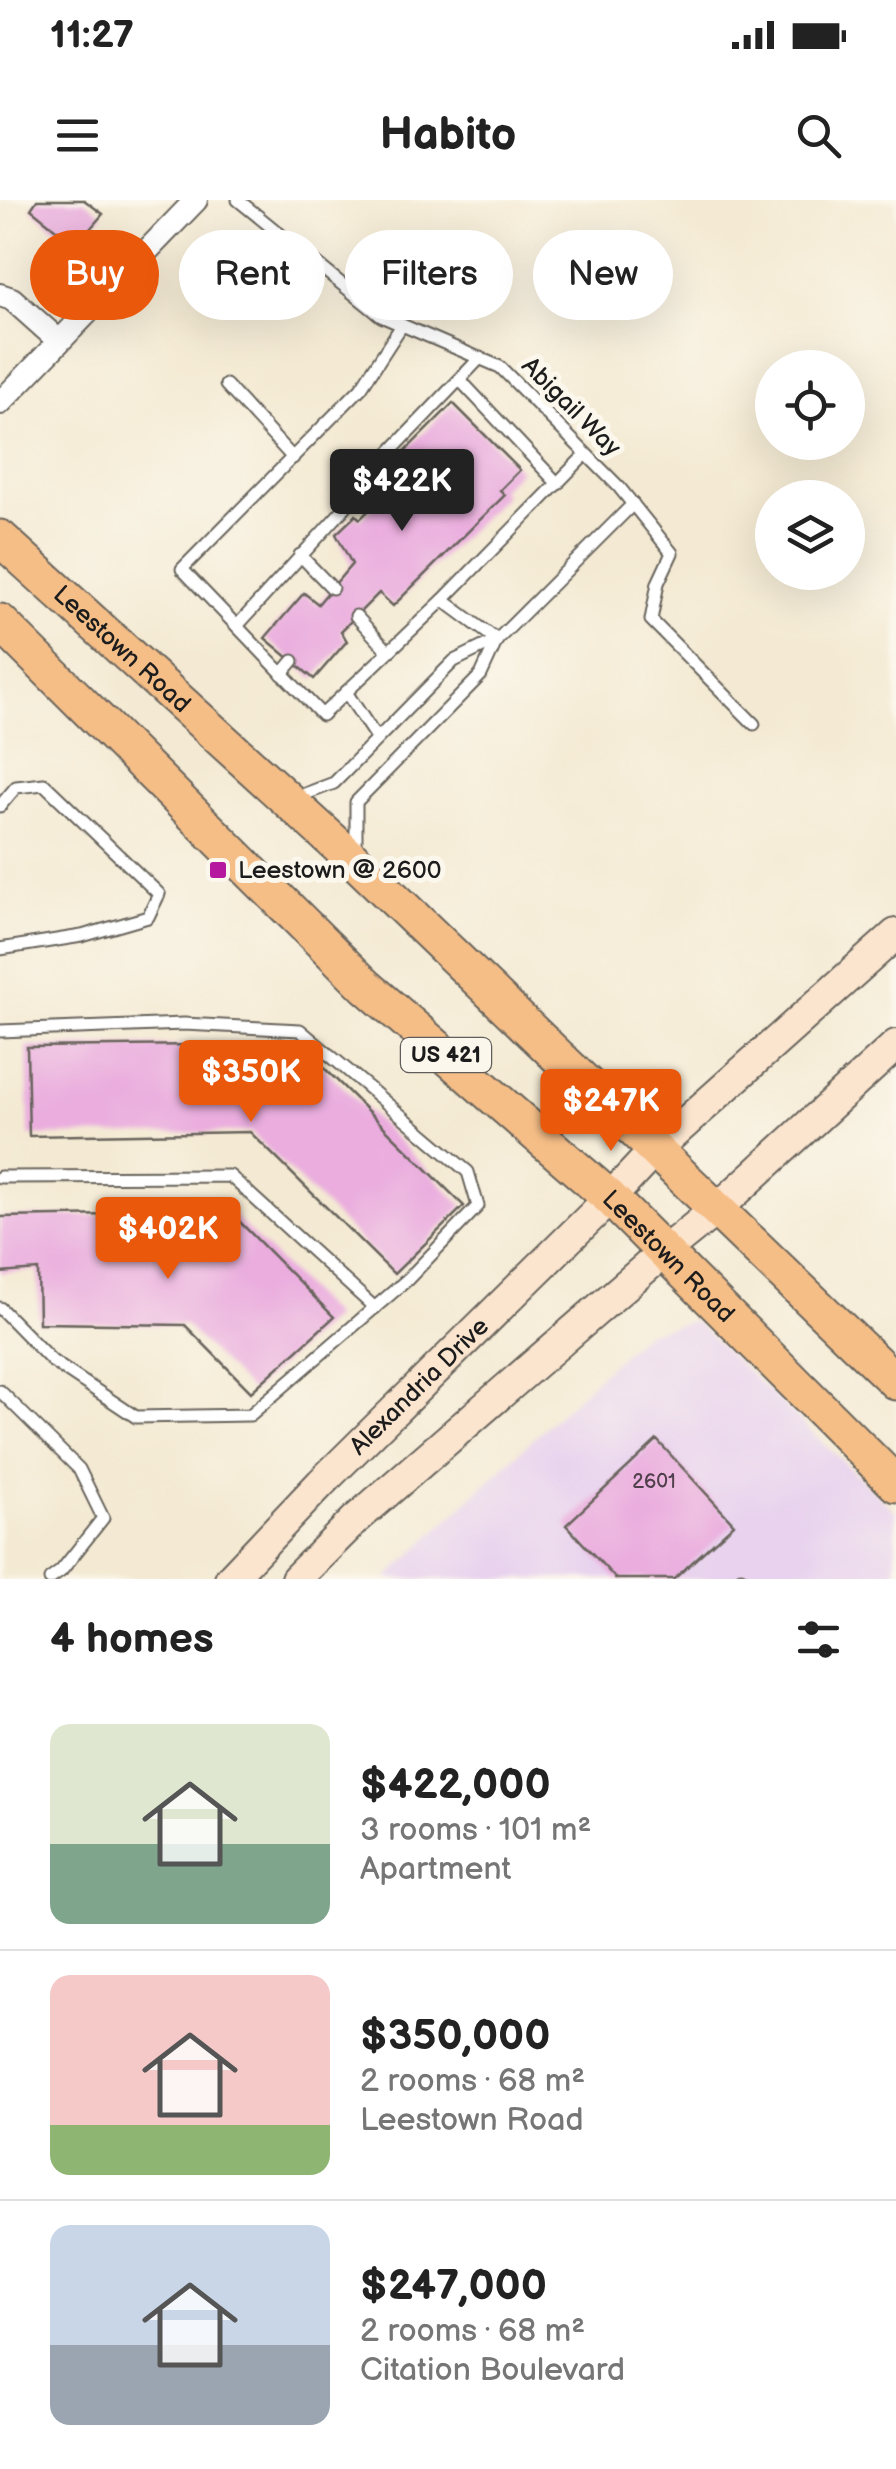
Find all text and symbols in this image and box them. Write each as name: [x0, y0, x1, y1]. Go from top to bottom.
text: 11:27: [50, 13, 134, 58]
icon: menu: [50, 108, 105, 163]
text: Habito: [380, 108, 516, 163]
icon: search: [791, 108, 846, 163]
chip: Buy: [30, 230, 159, 320]
chip: Rent: [179, 230, 325, 320]
chip: Filters: [345, 230, 513, 320]
chip: New: [533, 230, 673, 320]
map controls: [755, 350, 865, 590]
button: locate: [755, 350, 865, 460]
street label: Abigail Way: [515, 351, 628, 464]
pin: $422K: [332, 449, 472, 534]
text: $422K: [352, 462, 452, 501]
button: layers: [755, 480, 865, 590]
street label: Leestown Road: [47, 579, 197, 719]
place label: Leestown @ 2600: [238, 855, 441, 886]
marker: Leestown @ 2600: [207, 859, 229, 881]
road number: US 421: [401, 1038, 491, 1072]
pin: $350K: [181, 1040, 321, 1125]
text: $350K: [201, 1053, 301, 1092]
pin: $247K: [541, 1069, 681, 1154]
text: $247K: [562, 1082, 660, 1121]
street label: Leestown Road: [596, 1184, 741, 1329]
pin: $402K: [98, 1197, 238, 1282]
text: $402K: [118, 1210, 218, 1249]
street label: Alexandria Drive: [343, 1311, 495, 1462]
house number: 2601: [632, 1470, 676, 1494]
icon: filters: [791, 1612, 846, 1667]
text: 4 homes: [50, 1614, 214, 1665]
text: $422,000: [360, 1760, 551, 1811]
icon: home: [130, 1764, 250, 1884]
text: 3 rooms · 101 m²: [360, 1811, 591, 1850]
text: Apartment: [360, 1850, 511, 1889]
text: $350,000: [360, 2011, 550, 2062]
icon: home: [130, 2015, 250, 2135]
text: 2 rooms · 68 m²: [360, 2062, 585, 2101]
text: Leestown Road: [360, 2101, 584, 2140]
text: $247,000: [360, 2261, 547, 2312]
icon: home: [130, 2265, 250, 2385]
text: 2 rooms · 68 m²: [360, 2312, 585, 2351]
text: Citation Boulevard: [360, 2351, 625, 2390]

